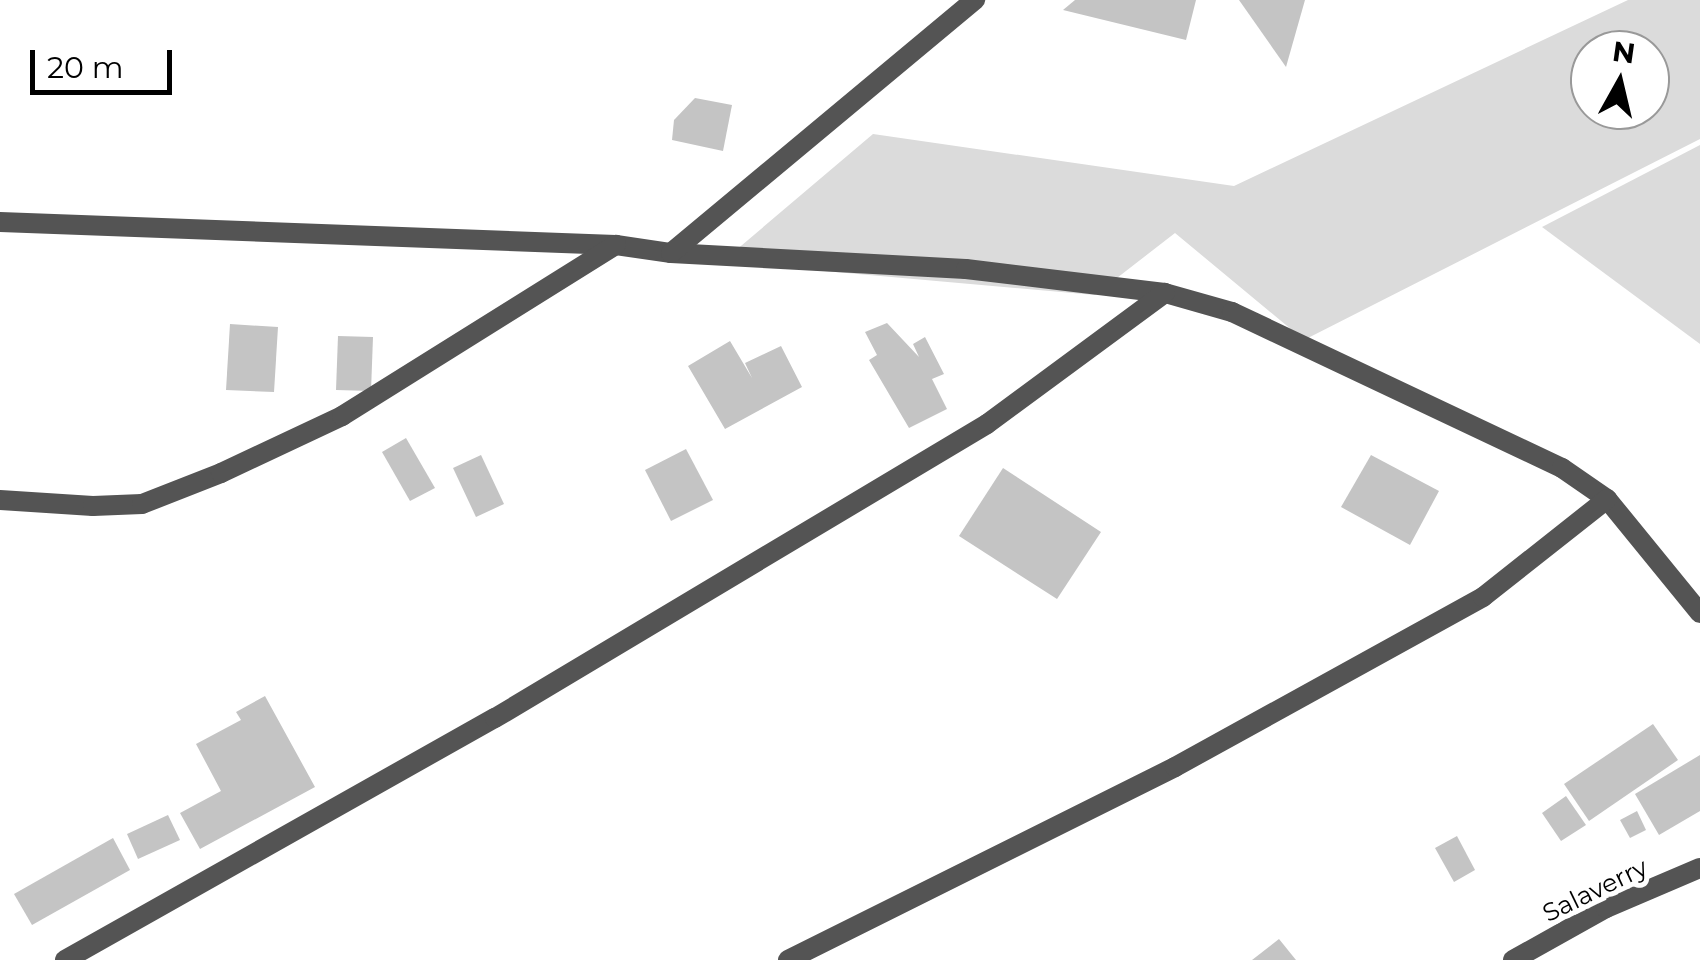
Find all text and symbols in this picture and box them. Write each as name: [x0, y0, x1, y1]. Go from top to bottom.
scale bar: [35, 30, 178, 92]
north arrow: [1570, 30, 1670, 130]
text: N: [1610, 34, 1637, 71]
text: 20 m: [47, 49, 124, 86]
street label: Salaverry: [1538, 852, 1652, 928]

